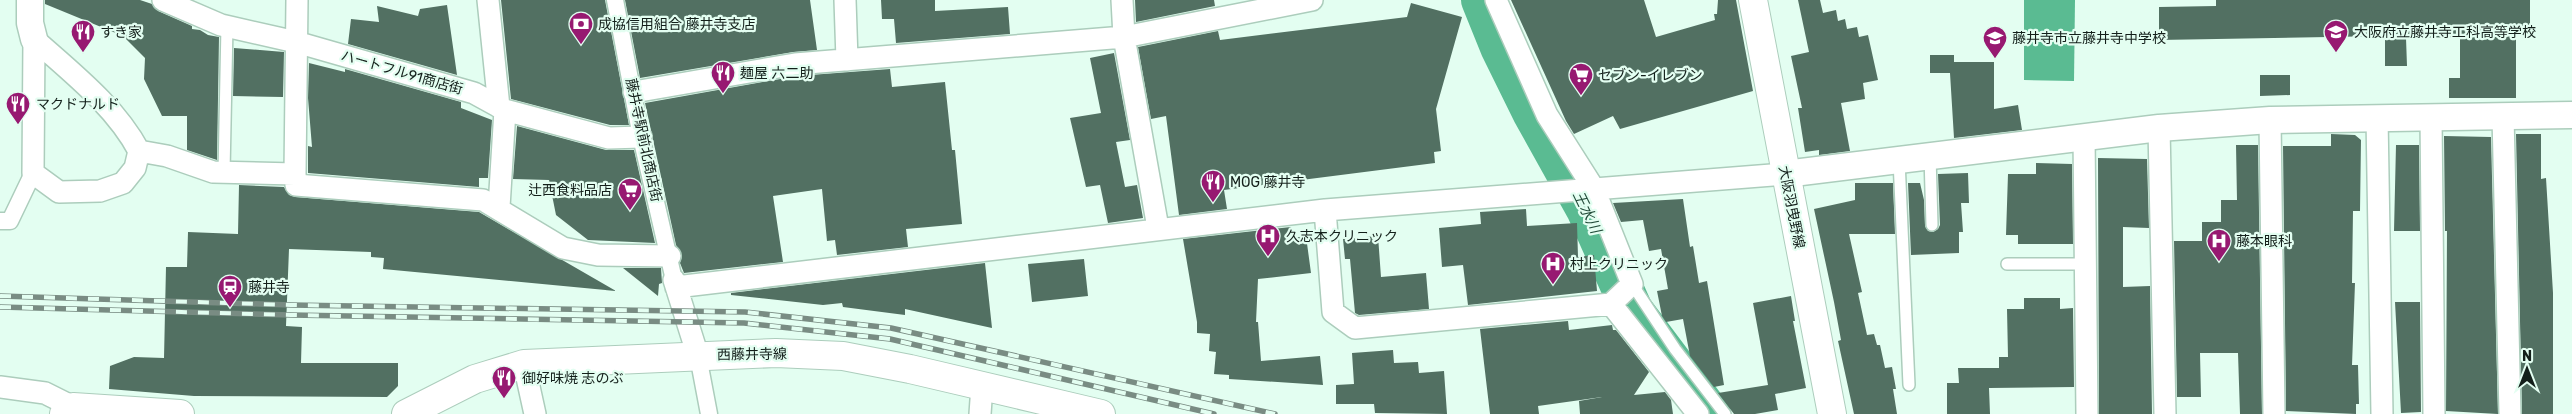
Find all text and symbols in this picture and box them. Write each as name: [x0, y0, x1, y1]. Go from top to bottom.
bank icon: 成協信用組合 藤井寺支店: [568, 11, 594, 45]
place label: 成協信用組合 藤井寺支店: [598, 16, 755, 33]
restaurant icon: すき家: [70, 19, 96, 53]
school or university icon: 大阪府立藤井寺工科高等学校: [2323, 19, 2349, 53]
place label: すき家: [100, 24, 142, 41]
place label: 大阪府立藤井寺工科高等学校: [2354, 24, 2536, 41]
school or university icon: 藤井寺市立藤井寺中学校: [1982, 25, 2008, 59]
place label: 藤井寺市立藤井寺中学校: [2012, 30, 2166, 47]
street label: ハートフル91商店街: [339, 47, 465, 98]
restaurant icon: 麺屋 六二助: [710, 60, 736, 94]
supermarket icon: セブン-イレブン: [1568, 62, 1594, 96]
place label: 麺屋 六二助: [740, 65, 813, 82]
place label: セブン-イレブン: [1598, 67, 1703, 84]
street label: 藤井寺駅前北商店街: [622, 77, 665, 203]
restaurant icon: マクドナルド: [5, 91, 31, 125]
place label: マクドナルド: [36, 96, 120, 113]
street label: 大阪羽曳野線: [1775, 164, 1808, 250]
restaurant icon: MOG 藤井寺: [1200, 169, 1226, 203]
place label: MOG 藤井寺: [1230, 174, 1306, 191]
supermarket icon: 辻西食料品店: [617, 177, 643, 211]
place label: 辻西食料品店: [528, 182, 612, 199]
water label: 王水川: [1569, 188, 1606, 238]
hospital icon: 久志本クリニック: [1255, 223, 1281, 257]
place label: 久志本クリニック: [1286, 228, 1398, 245]
hospital icon: 藤本眼科: [2206, 228, 2232, 262]
place label: 藤本眼科: [2236, 233, 2292, 250]
hospital icon: 村上クリニック: [1540, 251, 1566, 285]
place label: 村上クリニック: [1570, 256, 1668, 273]
station icon: 藤井寺: [217, 274, 243, 308]
place label: 藤井寺: [248, 279, 290, 296]
north arrow: [2502, 344, 2552, 394]
street label: 西藤井寺線: [717, 345, 787, 364]
text: N: [2522, 348, 2532, 365]
restaurant icon: 御好味焼 志のぶ: [491, 365, 517, 399]
place label: 御好味焼 志のぶ: [522, 370, 623, 387]

